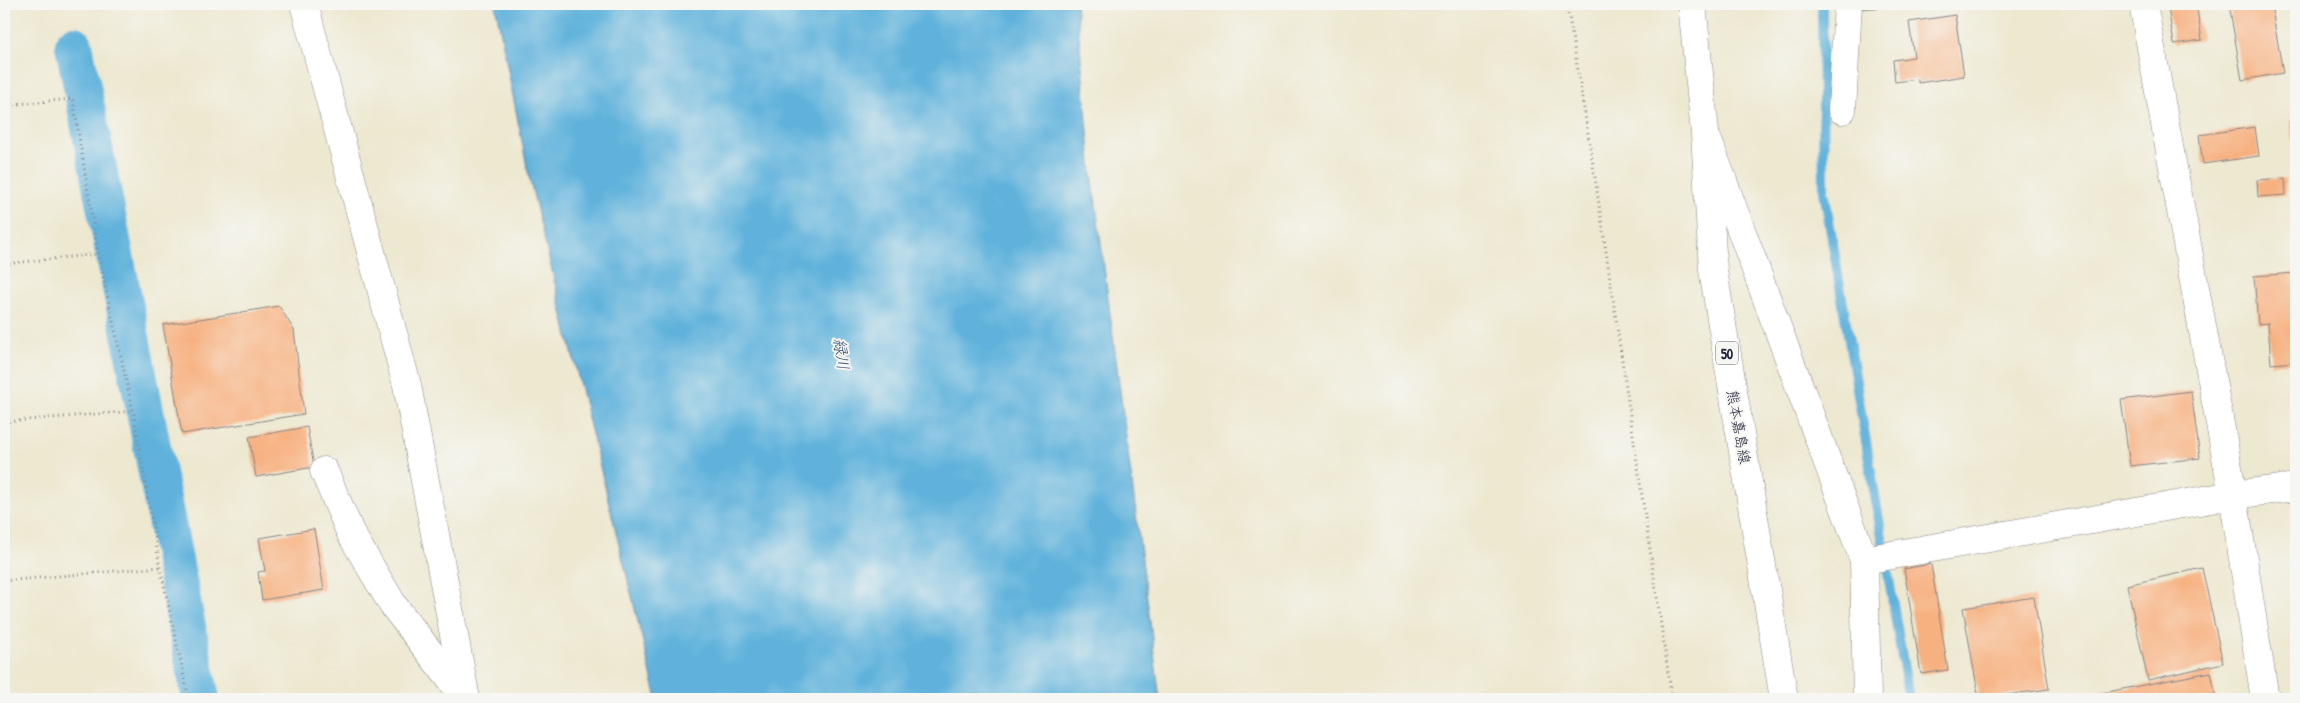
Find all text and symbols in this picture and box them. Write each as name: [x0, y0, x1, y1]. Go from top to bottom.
water label: 緑川: [829, 337, 855, 371]
road number: 50: [1716, 342, 1738, 364]
street label: 熊本嘉島線: [1722, 388, 1756, 466]

